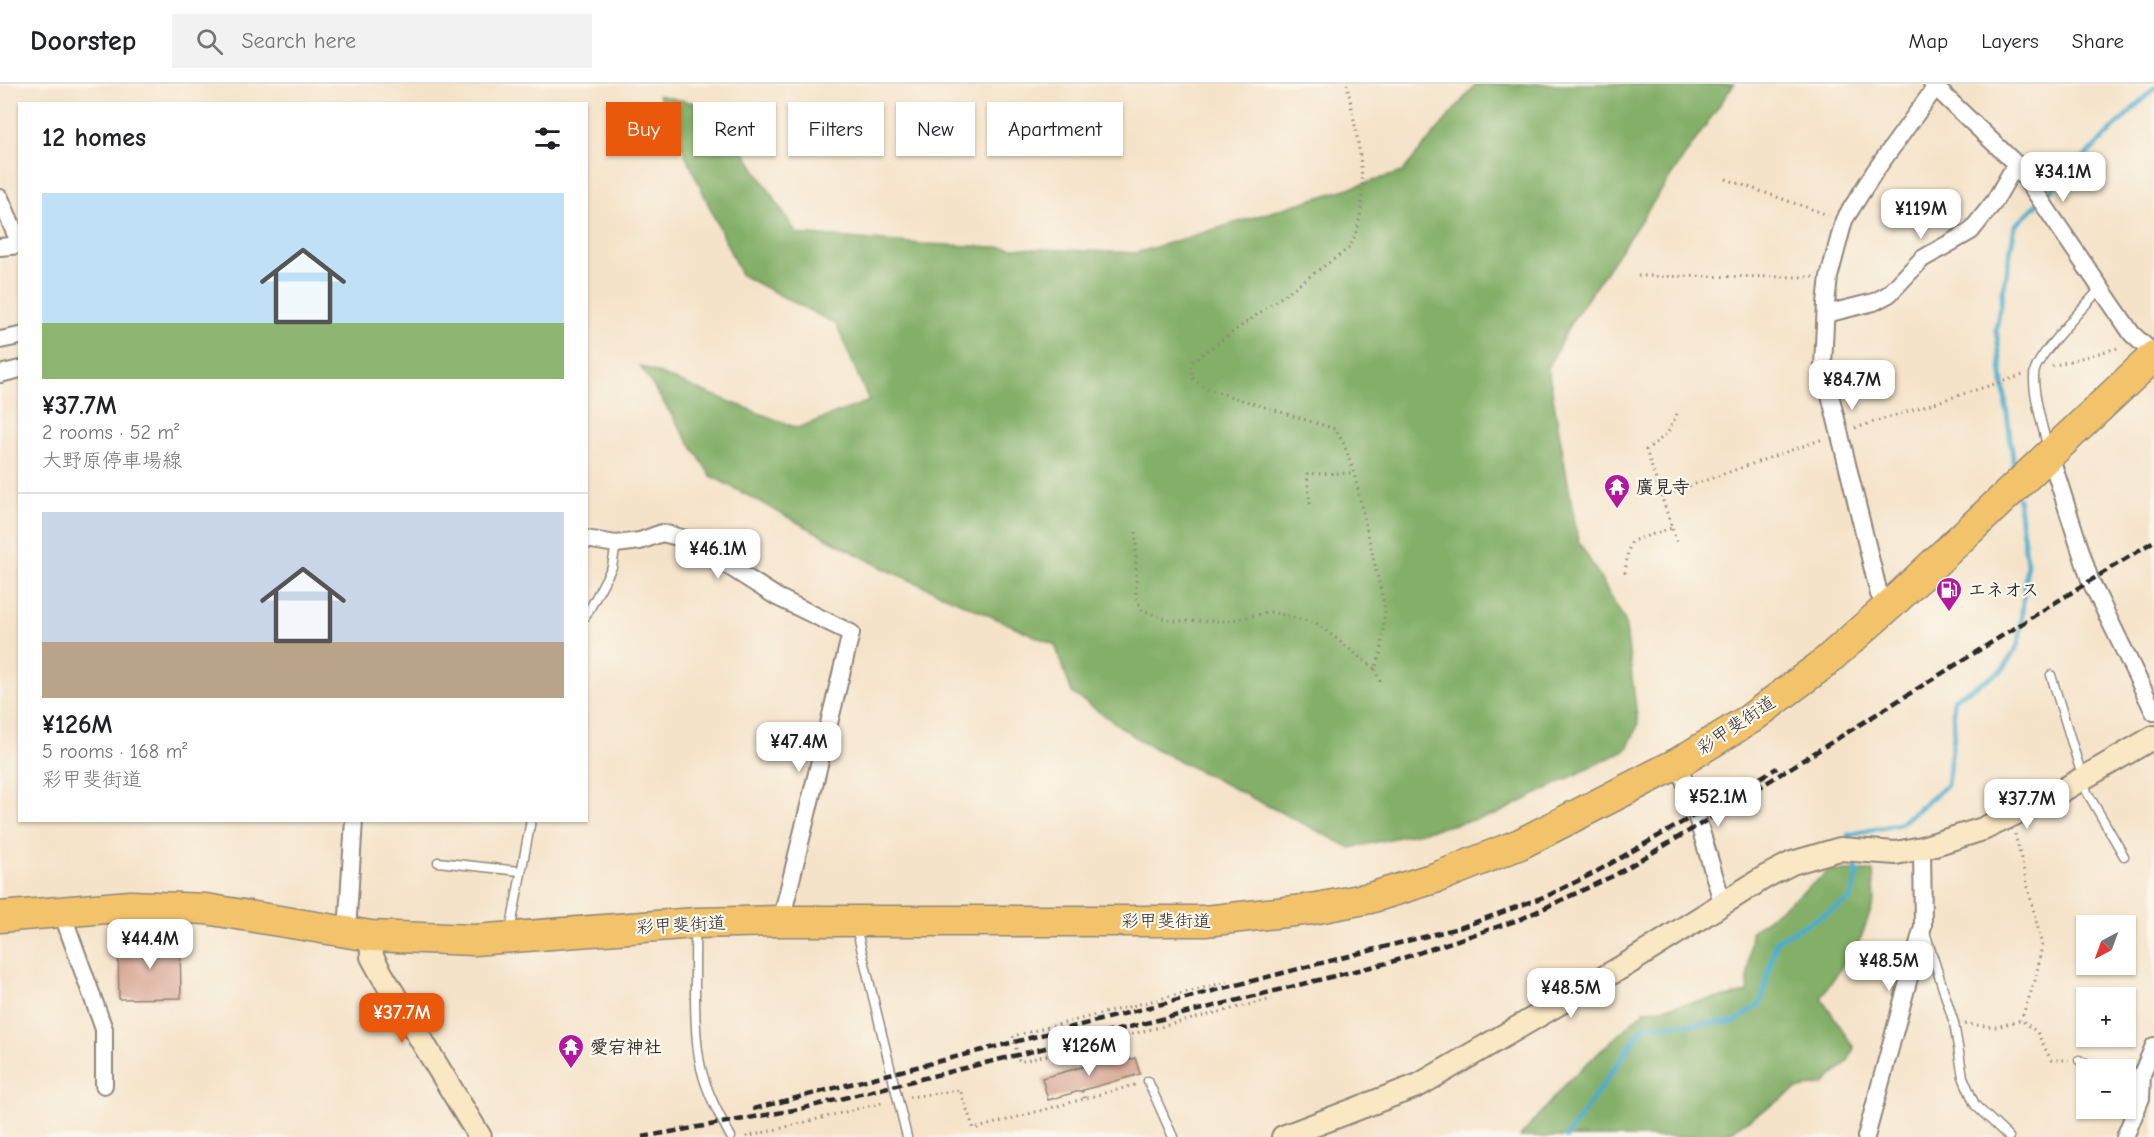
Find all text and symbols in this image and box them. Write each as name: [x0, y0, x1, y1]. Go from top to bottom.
search box: [172, 14, 592, 68]
text: Doorstep: [30, 25, 136, 57]
icon: search: [193, 25, 226, 58]
text: Search here: [241, 28, 356, 54]
text: Map: [1909, 29, 1948, 53]
text: Layers: [1981, 29, 2039, 53]
text: Share: [2072, 29, 2124, 53]
chip: Buy: [606, 102, 681, 156]
chip: Rent: [693, 102, 776, 156]
chip: Filters: [788, 102, 884, 156]
chip: New: [896, 102, 975, 156]
chip: Apartment: [987, 102, 1123, 156]
icon: filters: [531, 122, 564, 155]
text: 12 homes: [42, 123, 146, 153]
pin: ¥34.1M: [2014, 152, 2112, 203]
text: ¥34.1M: [2035, 160, 2091, 183]
pin: ¥119M: [1879, 189, 1963, 240]
text: ¥119M: [1895, 197, 1947, 220]
icon: home: [249, 232, 357, 340]
pin: ¥84.7M: [1803, 360, 1901, 411]
text: ¥84.7M: [1823, 368, 1881, 391]
text: ¥37.7M: [42, 391, 117, 421]
text: 2 rooms · 52 m²: [42, 421, 179, 444]
text: 大野原停車場線: [42, 449, 182, 472]
temple icon: 廣見寺: [1602, 472, 1632, 510]
place label: 廣見寺: [1636, 477, 1690, 498]
pin: ¥46.1M: [669, 529, 767, 580]
text: ¥46.1M: [689, 537, 747, 560]
icon: home: [249, 551, 357, 659]
fuel station icon: エネオス: [1934, 575, 1964, 613]
place label: エネオス: [1968, 580, 2039, 601]
street label: 彩甲斐街道: [1693, 692, 1779, 759]
text: ¥126M: [42, 710, 113, 740]
pin: ¥47.4M: [750, 722, 848, 773]
text: ¥47.4M: [770, 730, 828, 753]
text: 5 rooms · 168 m²: [42, 740, 187, 763]
text: 彩甲斐街道: [42, 768, 142, 791]
pin: ¥52.1M: [1669, 777, 1767, 828]
pin: ¥37.7M: [1978, 779, 2076, 830]
text: ¥52.1M: [1689, 785, 1747, 808]
text: ¥37.7M: [1998, 787, 2056, 810]
street label: 彩甲斐街道: [1121, 911, 1211, 932]
street label: 彩甲斐街道: [636, 913, 727, 938]
north arrow: [2076, 915, 2136, 975]
map controls: [2076, 915, 2136, 1119]
pin: ¥44.4M: [101, 919, 199, 970]
text: ¥44.4M: [121, 927, 179, 950]
pin: ¥48.5M: [1840, 941, 1938, 992]
text: ¥48.5M: [1859, 949, 1919, 972]
pin: ¥48.5M: [1522, 968, 1620, 1019]
text: ¥48.5M: [1541, 976, 1601, 999]
button: +: [2076, 987, 2136, 1047]
pin: ¥37.7M: [353, 993, 451, 1044]
text: ¥37.7M: [373, 1001, 431, 1024]
pin: ¥126M: [1047, 1026, 1131, 1077]
temple icon: 愛宕神社: [556, 1032, 586, 1070]
text: ¥126M: [1062, 1034, 1116, 1057]
place label: 愛宕神社: [590, 1037, 662, 1058]
button: −: [2076, 1059, 2136, 1119]

